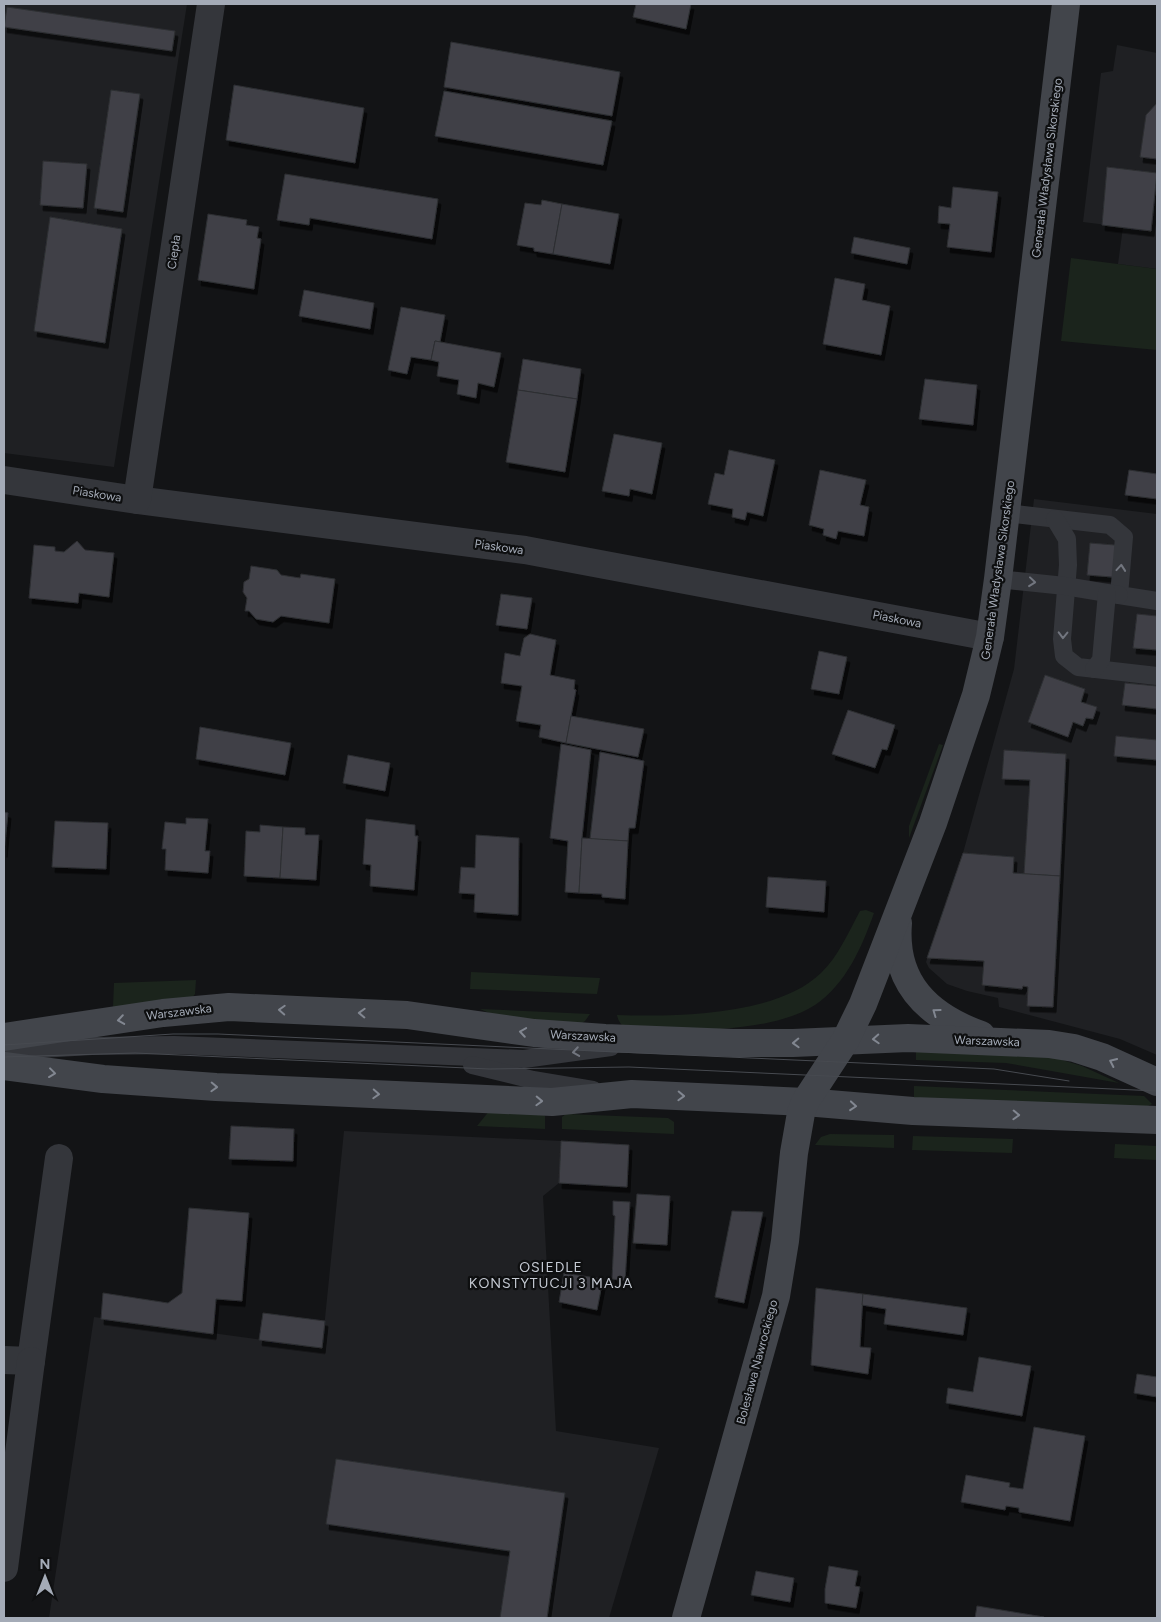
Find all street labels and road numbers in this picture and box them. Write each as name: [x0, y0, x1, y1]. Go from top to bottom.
street label: Generała Władysława Sikorskiego: [1029, 77, 1065, 259]
street label: Ciepła: [165, 234, 183, 270]
street label: Generała Władysława Sikorskiego: [978, 479, 1018, 661]
street label: Piaskowa: [72, 483, 122, 505]
street label: Piaskowa: [474, 537, 524, 557]
street label: Piaskowa: [871, 607, 923, 631]
street label: Warszawska: [146, 1001, 212, 1023]
street label: Warszawska: [550, 1027, 616, 1045]
street label: Warszawska: [954, 1033, 1020, 1049]
street label: Bolesława Nawrockiego: [734, 1298, 780, 1426]

